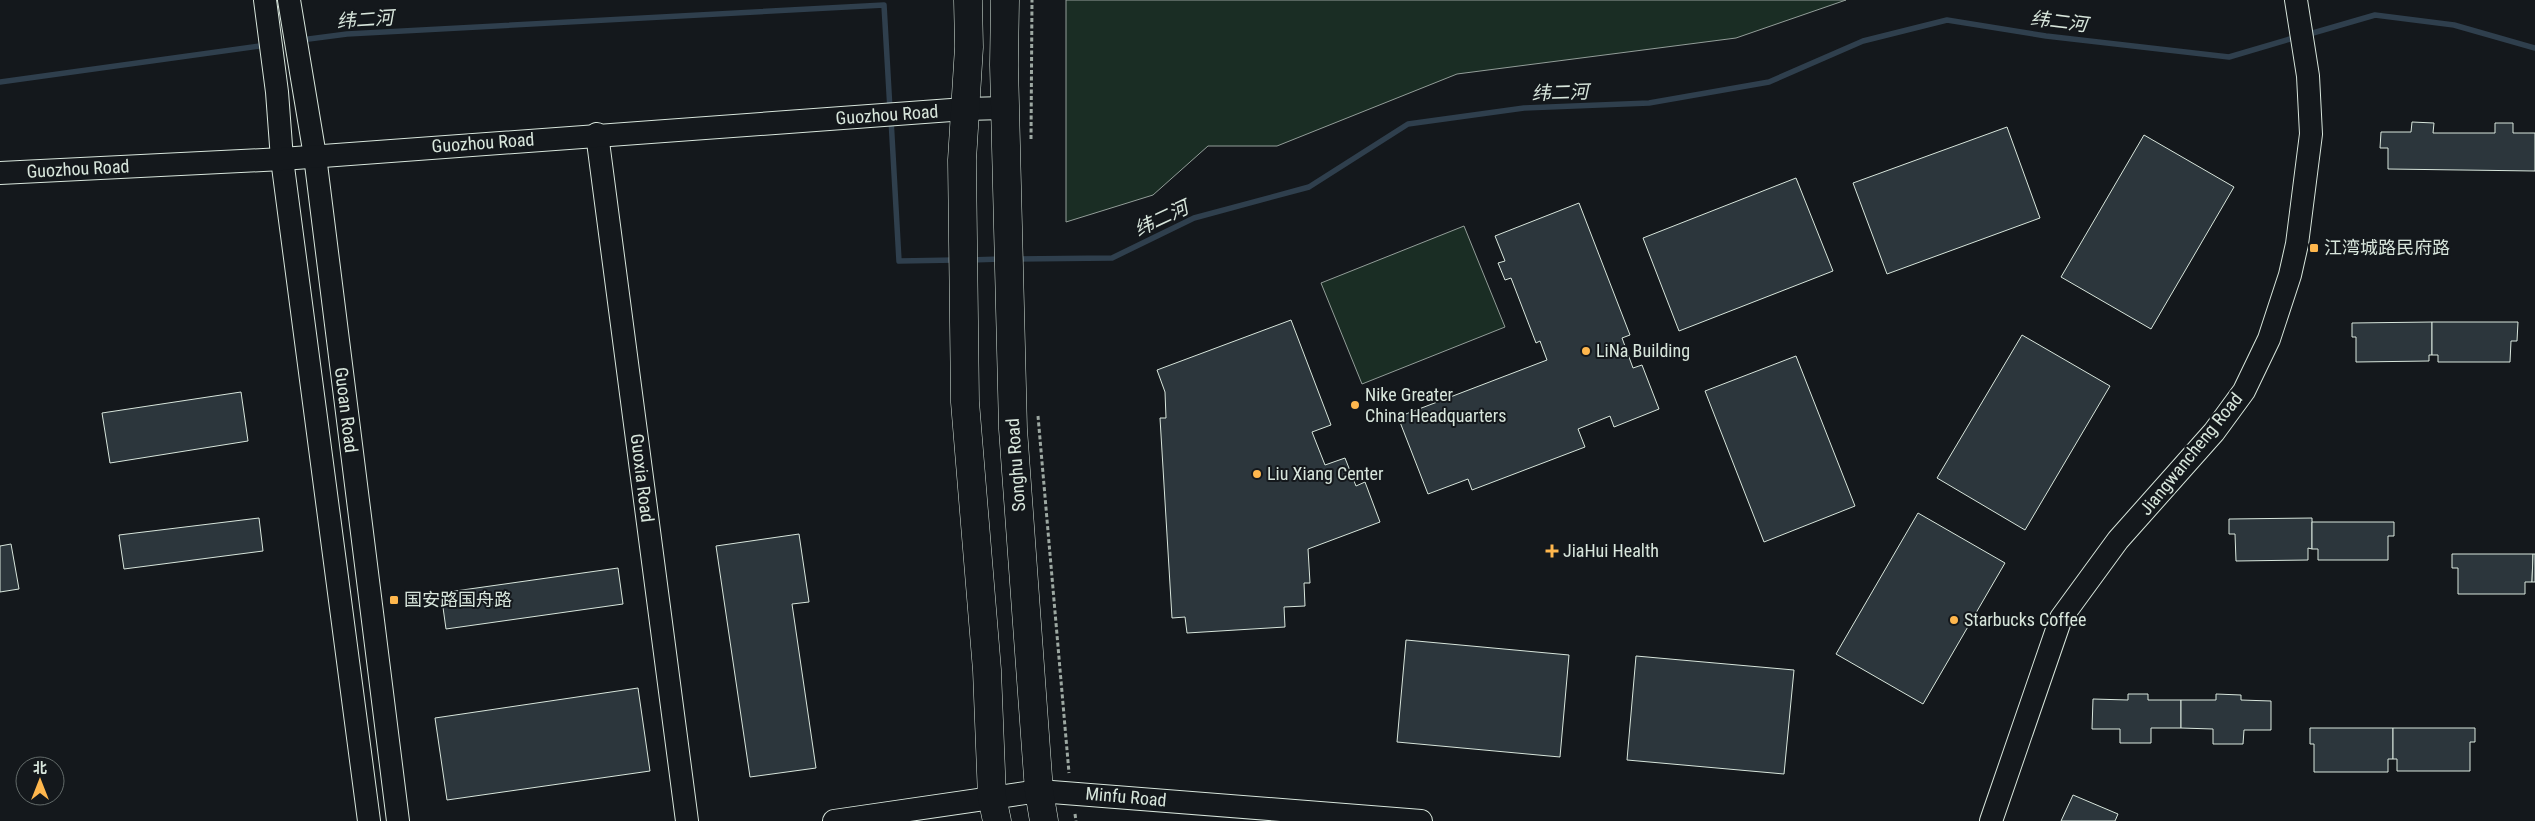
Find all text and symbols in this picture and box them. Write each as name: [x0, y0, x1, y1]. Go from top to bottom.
water label: 纬二河: [336, 6, 398, 33]
water label: 纬二河: [2029, 7, 2093, 37]
water label: 纬二河: [1531, 80, 1593, 105]
street label: Guozhou Road: [835, 100, 939, 129]
street label: Guozhou Road: [431, 128, 535, 157]
street label: Guozhou Road: [26, 155, 130, 182]
water label: 纬二河: [1131, 194, 1196, 241]
place label: 江湾城路民府路: [2324, 237, 2450, 258]
marker: 江湾城路民府路: [2308, 242, 2320, 254]
place label: LiNa Building: [1596, 340, 1690, 361]
marker: LiNa Building: [1580, 345, 1592, 357]
street label: Guoan Road: [331, 366, 362, 454]
place label: Nike Greater China Headquarters: [1365, 384, 1506, 426]
street label: Jiangwancheng Road: [2135, 388, 2246, 519]
marker: Nike Greater China Headquarters: [1349, 399, 1361, 411]
street label: Songhu Road: [1002, 418, 1029, 512]
street label: Guoxia Road: [627, 432, 658, 523]
place label: Liu Xiang Center: [1267, 463, 1384, 484]
marker: Liu Xiang Center: [1251, 468, 1263, 480]
place label: JiaHui Health: [1563, 540, 1659, 561]
marker: JiaHui Health: [1545, 544, 1559, 558]
place label: 国安路国舟路: [404, 589, 512, 610]
marker: 国安路国舟路: [388, 594, 400, 606]
place label: Starbucks Coffee: [1964, 609, 2086, 630]
marker: Starbucks Coffee: [1948, 614, 1960, 626]
north arrow: [15, 756, 65, 806]
text: 北: [33, 760, 47, 776]
street label: Minfu Road: [1085, 783, 1167, 810]

